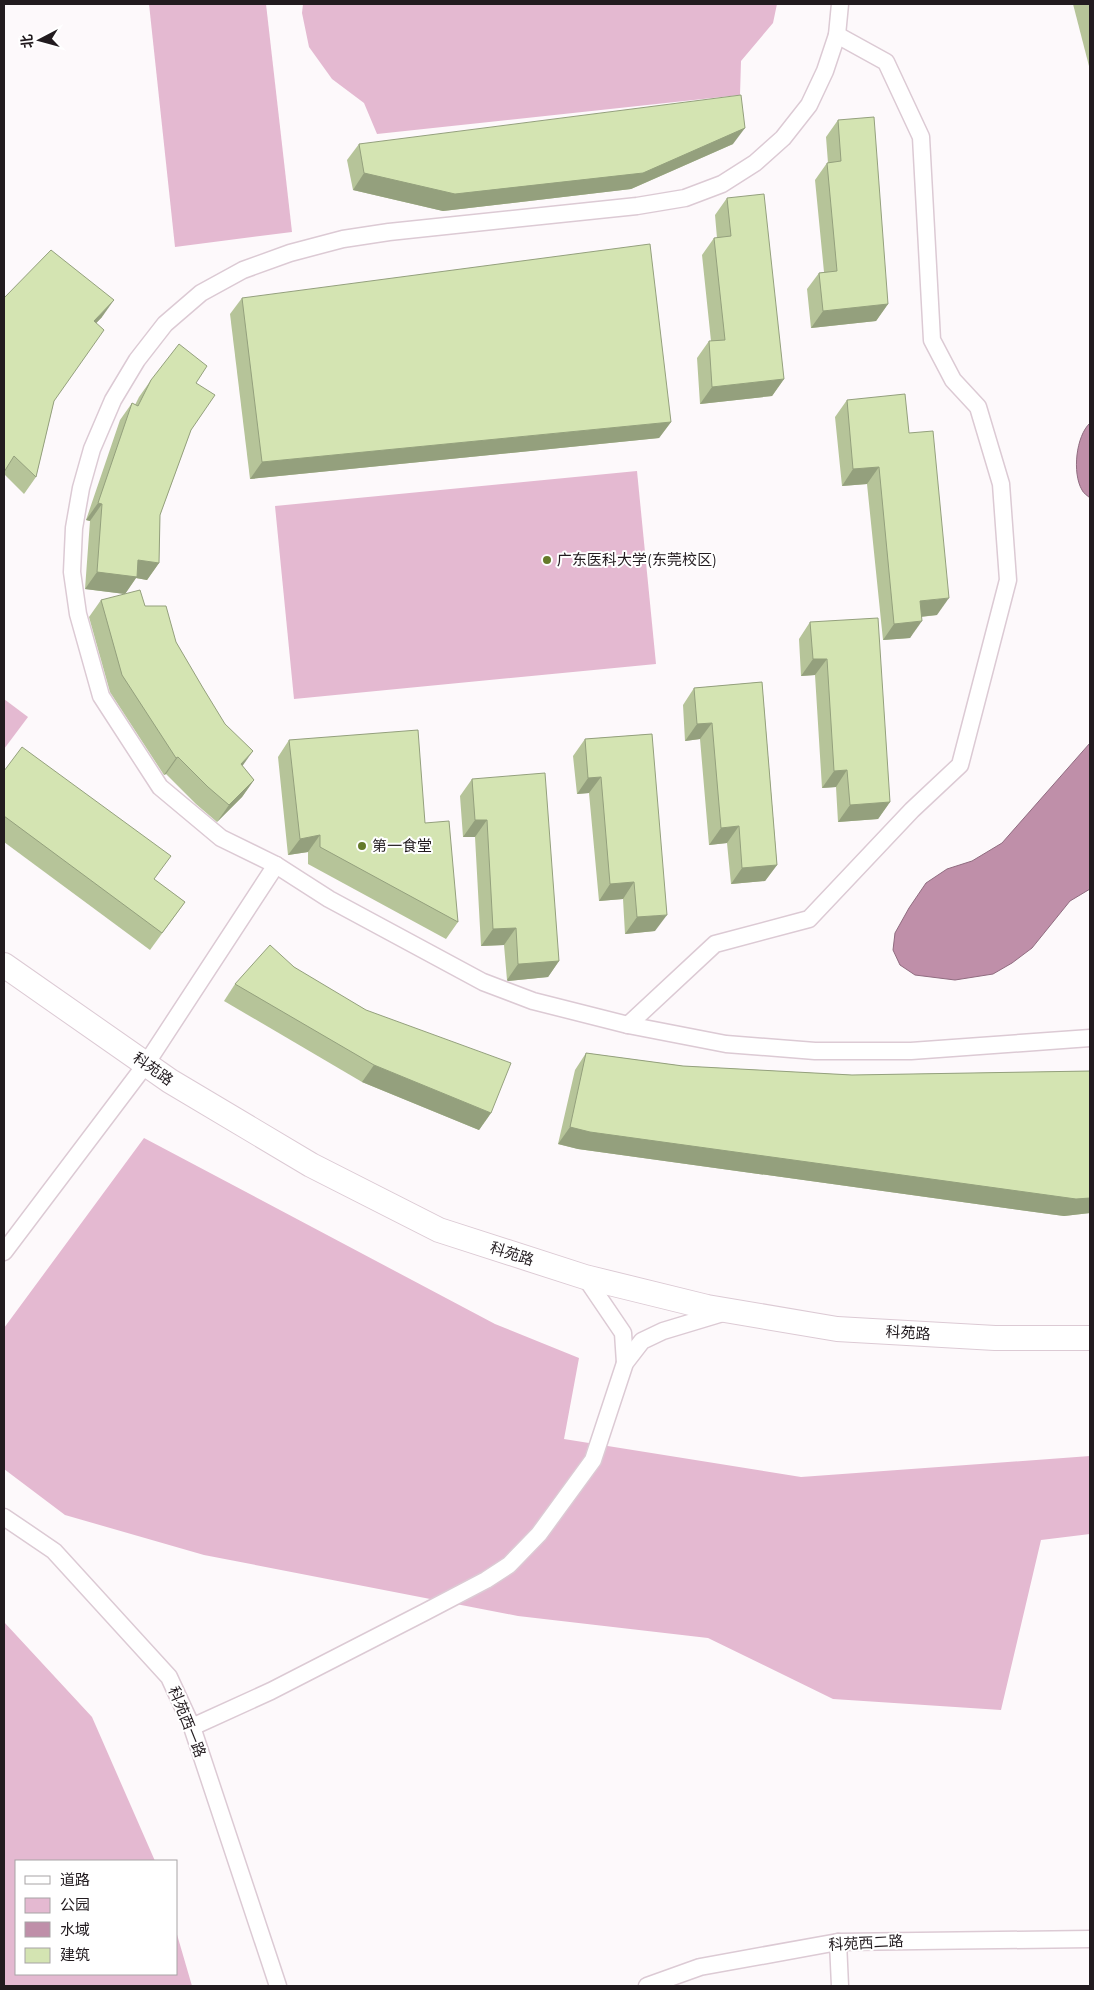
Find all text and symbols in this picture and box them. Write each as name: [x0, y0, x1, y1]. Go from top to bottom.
north arrow: [15, 15, 65, 65]
text: 北: [17, 33, 37, 49]
place label: 广东医科大学(东莞校区): [557, 550, 717, 569]
marker: 广东医科大学(东莞校区): [541, 554, 553, 566]
place label: 第一食堂: [372, 836, 432, 855]
marker: 第一食堂: [356, 840, 368, 852]
street label: 科苑路: [129, 1048, 177, 1089]
street label: 科苑路: [488, 1238, 536, 1270]
street label: 科苑路: [885, 1322, 931, 1343]
street label: 科苑西一路: [165, 1683, 210, 1760]
legend: [15, 1860, 178, 1975]
text: 道路: [60, 1870, 90, 1889]
text: 公园: [60, 1895, 90, 1914]
text: 水域: [60, 1920, 90, 1939]
street label: 科苑西二路: [828, 1931, 904, 1954]
text: 建筑: [60, 1945, 90, 1964]

